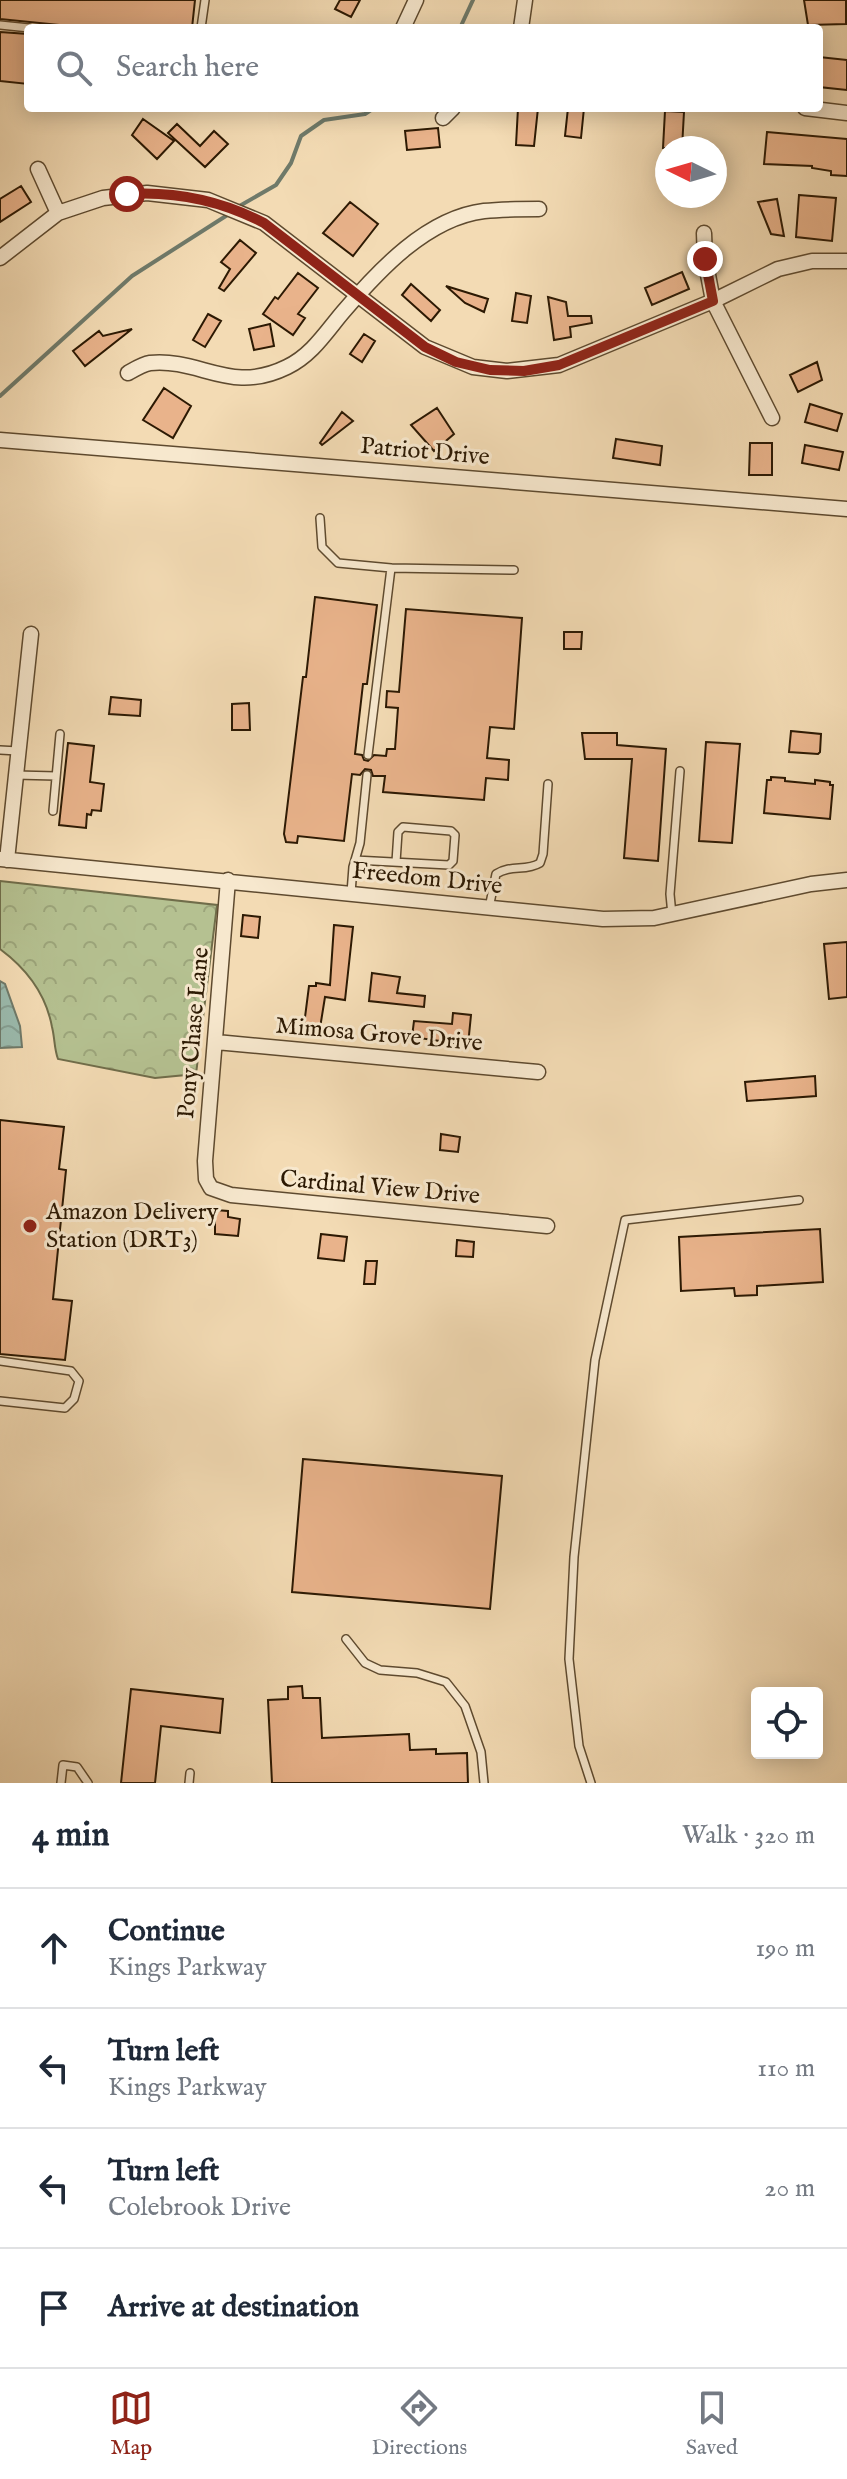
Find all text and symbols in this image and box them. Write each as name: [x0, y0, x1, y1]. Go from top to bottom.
search box: [24, 24, 823, 112]
icon: search: [52, 46, 96, 90]
text: Search here: [116, 49, 259, 87]
north arrow: [655, 136, 727, 208]
route start: [109, 176, 145, 212]
route end: [687, 241, 723, 277]
street label: Patriot Drive: [359, 431, 491, 473]
street label: Freedom Drive: [350, 856, 504, 902]
street label: Pony Chase Lane: [171, 946, 217, 1120]
street label: Mimosa Grove Drive: [274, 1011, 484, 1059]
street label: Cardinal View Drive: [279, 1164, 481, 1212]
place label: Amazon Delivery Station (DRT3): [45, 1197, 219, 1256]
marker: Amazon Delivery Station (DRT3): [21, 1217, 39, 1235]
map controls: [751, 1687, 823, 1759]
button: locate: [751, 1687, 823, 1759]
text: 4 min: [32, 1814, 110, 1857]
text: Walk · 320 m: [682, 1819, 815, 1852]
text: Continue: [108, 1913, 225, 1951]
icon: ahead: [32, 1926, 76, 1970]
text: 190 m: [755, 1932, 815, 1965]
text: Kings Parkway: [108, 1951, 267, 1984]
text: Turn left: [108, 2033, 219, 2071]
icon: left: [32, 2046, 76, 2090]
text: 110 m: [757, 2052, 815, 2085]
text: Kings Parkway: [108, 2071, 267, 2104]
text: Turn left: [108, 2153, 219, 2191]
icon: left: [32, 2166, 76, 2210]
text: 20 m: [764, 2172, 815, 2205]
text: Colebrook Drive: [108, 2191, 291, 2224]
icon: arrive: [32, 2286, 76, 2330]
text: Arrive at destination: [108, 2289, 359, 2327]
tab: Map: [109, 2386, 153, 2462]
tab: Directions: [372, 2386, 467, 2462]
tab: Saved: [686, 2386, 738, 2462]

